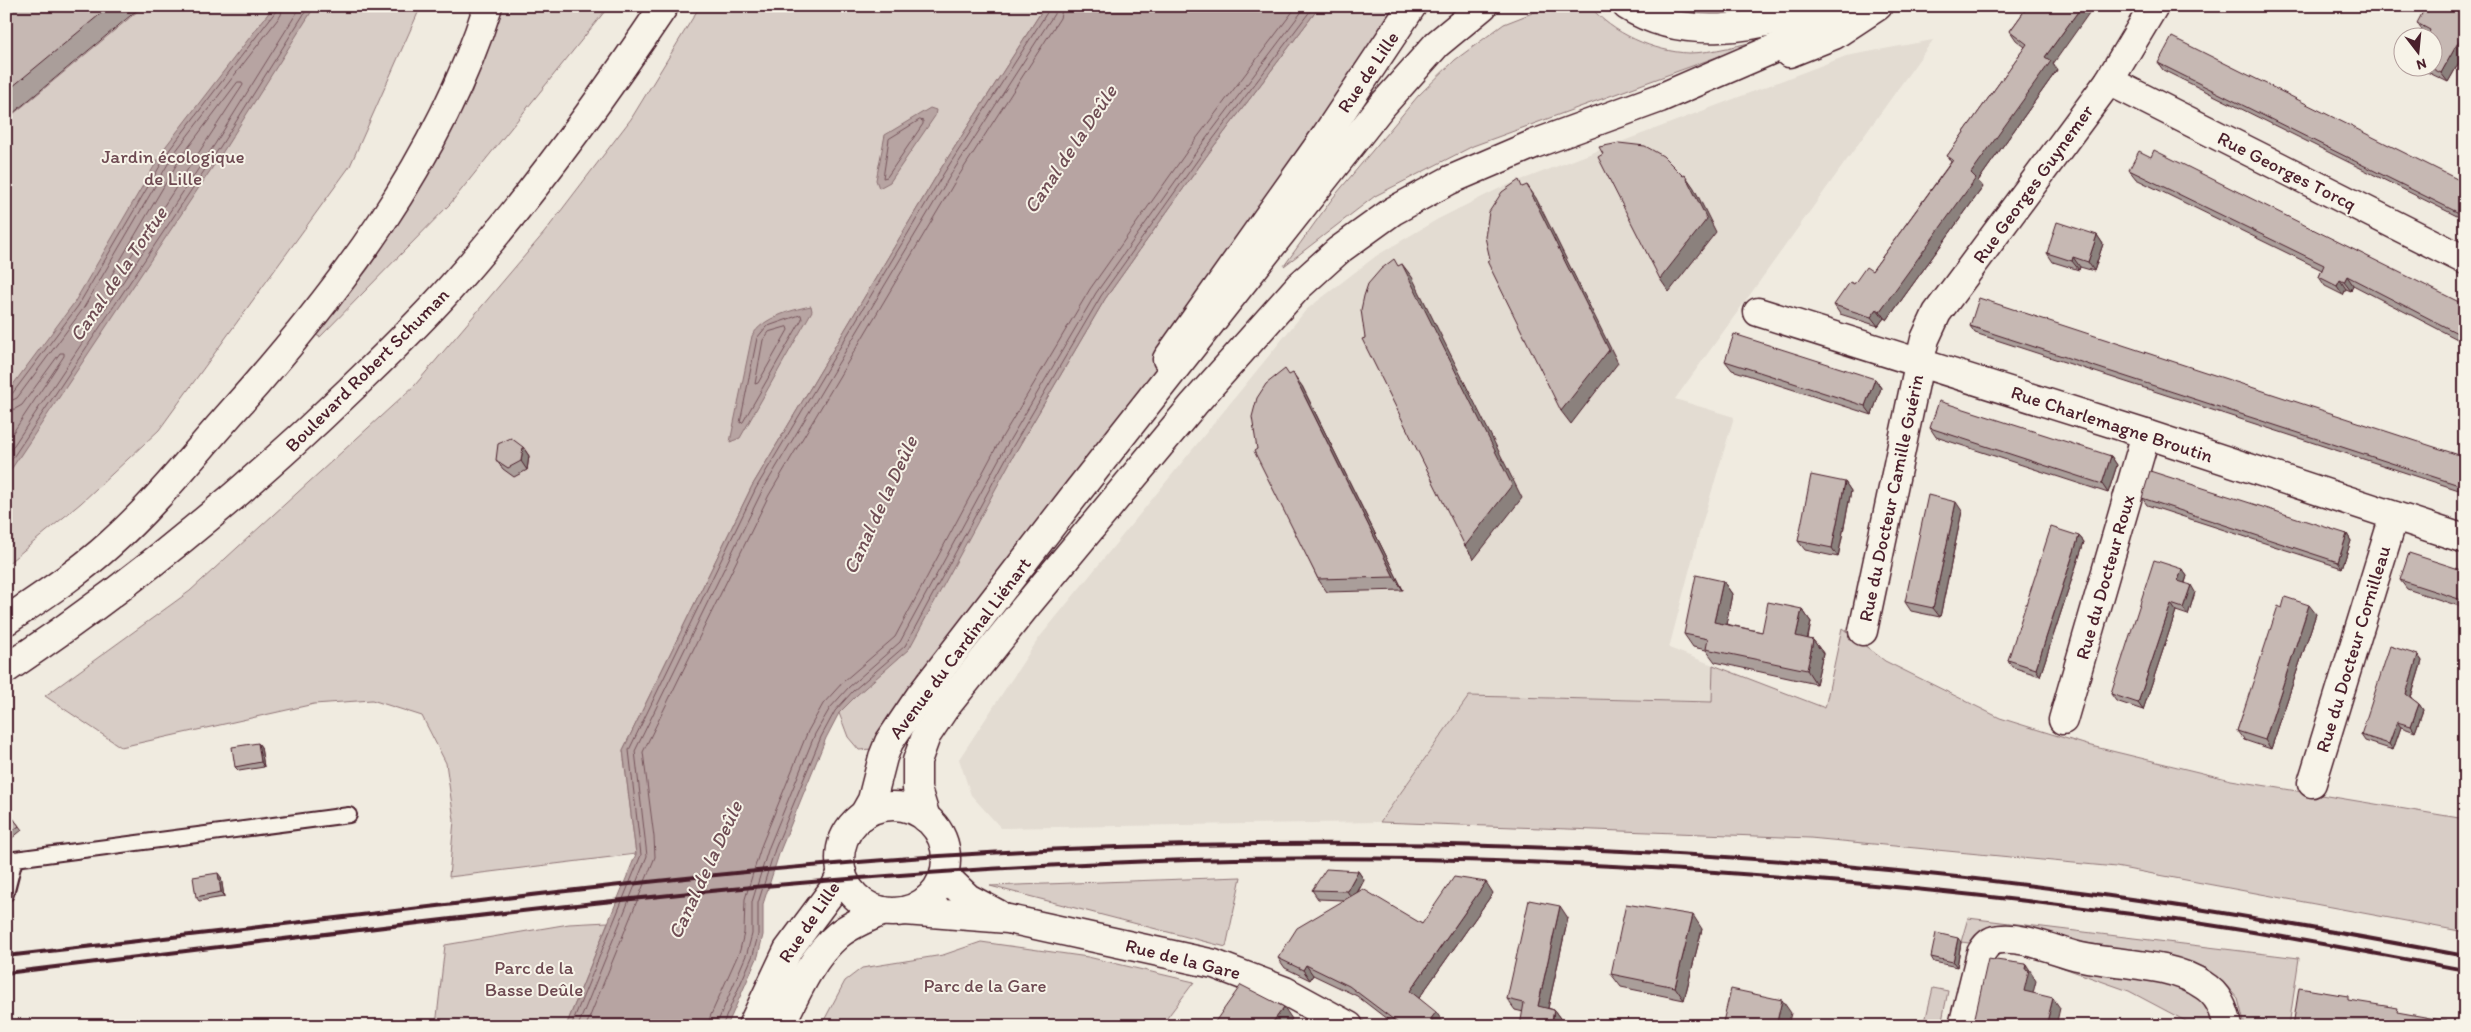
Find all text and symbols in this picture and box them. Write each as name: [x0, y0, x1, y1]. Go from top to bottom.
street label: Rue de Lille: [1332, 27, 1404, 117]
north arrow: [2394, 28, 2444, 78]
text: N: [2415, 55, 2428, 73]
water label: Canal de la Deûle: [1018, 79, 1122, 218]
street label: Rue Georges Guynemer: [1968, 100, 2099, 268]
street label: Rue Georges Torcq: [2214, 126, 2360, 216]
park label: Jardin écologique de Lille: [101, 145, 245, 190]
water label: Canal de la Tortue: [64, 201, 173, 346]
street label: Boulevard Robert Schuman: [280, 283, 454, 457]
street label: Rue du Docteur Camille Guérin: [1854, 372, 1928, 624]
street label: Rue Charlemagne Broutin: [2008, 380, 2216, 468]
water label: Canal de la Deûle: [838, 431, 923, 578]
street label: Rue du Docteur Roux: [2070, 492, 2140, 662]
street label: Rue du Docteur Cornilleau: [2311, 543, 2395, 755]
street label: Avenue du Cardinal Liénart: [884, 553, 1036, 743]
water label: Canal de la Deûle: [663, 796, 748, 943]
street label: Rue de Lille: [773, 877, 845, 967]
street label: Rue de la Gare: [1123, 934, 1243, 984]
park label: Parc de la Basse Deûle: [485, 956, 583, 1001]
park label: Parc de la Gare: [924, 974, 1046, 997]

